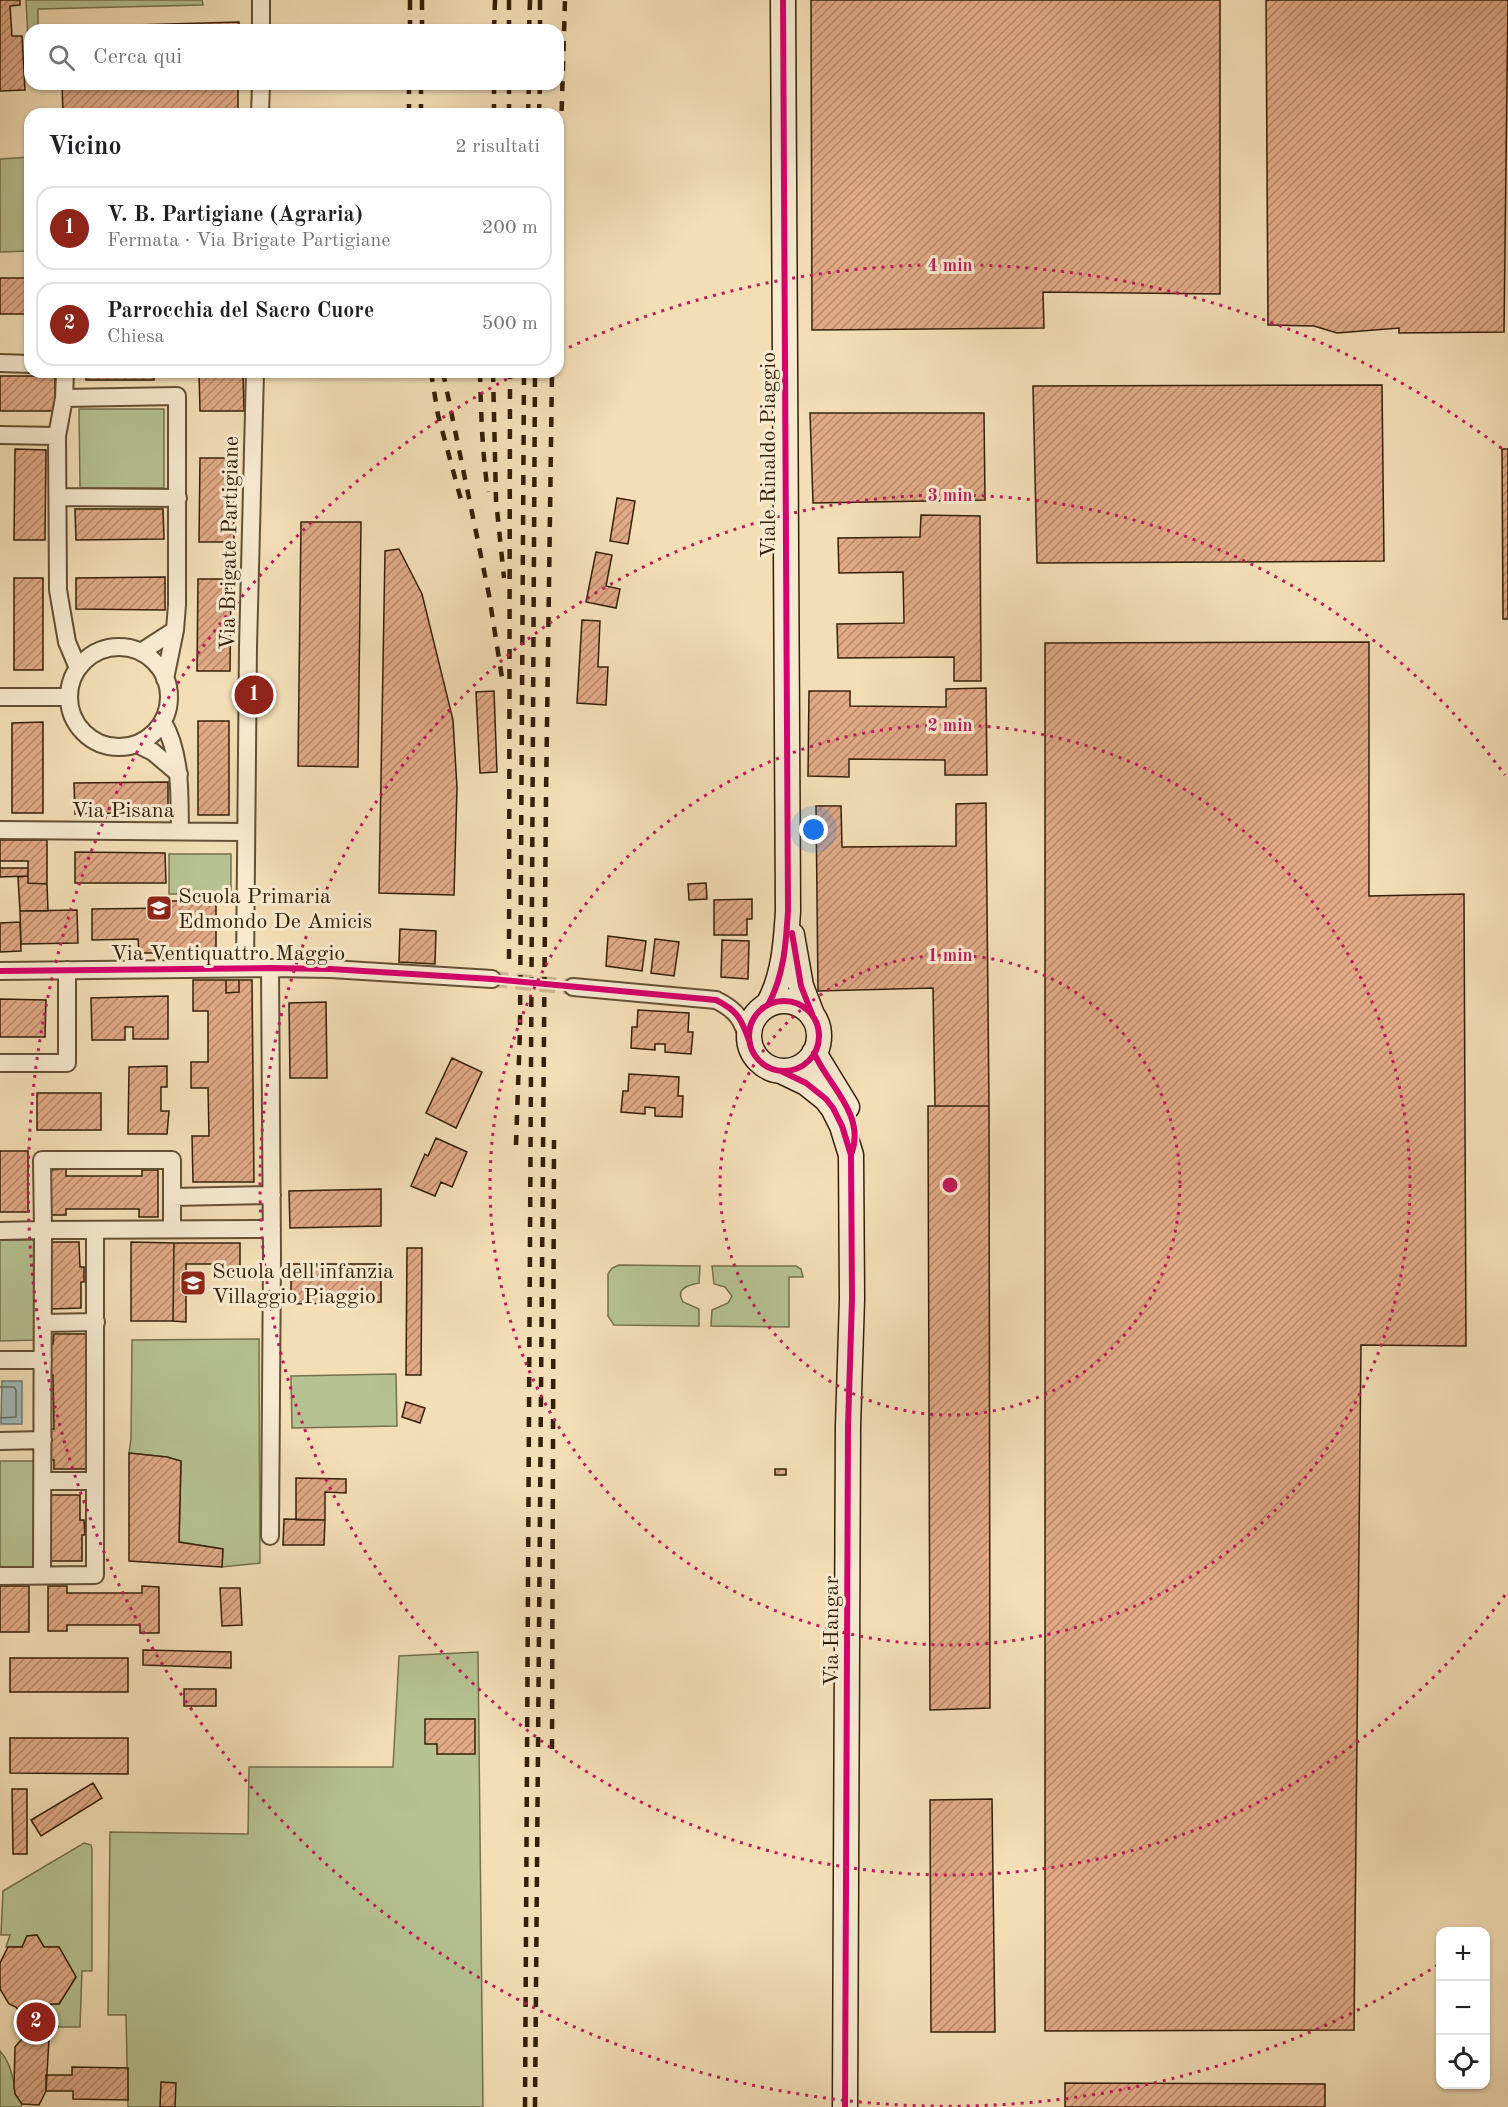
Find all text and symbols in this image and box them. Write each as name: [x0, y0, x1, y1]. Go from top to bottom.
search box: [24, 24, 564, 90]
icon: search: [45, 41, 78, 74]
text: Cerca qui: [93, 46, 182, 68]
text: Vicino: [48, 134, 122, 160]
text: 2 risultati: [455, 137, 540, 157]
text: V. B. Partigiane (Agraria): [107, 204, 363, 226]
text: 1: [64, 218, 75, 238]
text: 200 m: [482, 218, 538, 238]
text: Fermata · Via Brigate Partigiane: [107, 231, 391, 251]
text: 4 min: [927, 257, 973, 275]
text: Parrocchia del Sacro Cuore: [107, 300, 374, 322]
text: 2: [64, 314, 75, 334]
text: 500 m: [482, 314, 538, 334]
text: Chiesa: [107, 327, 164, 347]
street label: Viale Rinaldo Piaggio: [758, 352, 780, 558]
street label: Via Brigate Partigiane: [217, 436, 243, 650]
text: 3 min: [927, 487, 973, 505]
pin: 1: [234, 672, 274, 718]
text: 2 min: [927, 717, 973, 735]
street label: Via Pisana: [71, 800, 175, 822]
your location: [799, 815, 828, 844]
place label: Scuola Primaria Edmondo De Amicis: [178, 886, 372, 933]
school or university icon: Scuola Primaria Edmondo De Amicis: [144, 893, 174, 923]
street label: Via Ventiquattro Maggio: [111, 943, 345, 965]
text: 1 min: [927, 947, 973, 965]
centre of rings: [940, 1175, 960, 1195]
place label: Scuola dell'infanzia Villaggio Piaggio: [212, 1261, 394, 1308]
school or university icon: Scuola dell'infanzia Villaggio Piaggio: [178, 1268, 208, 1298]
street label: Via Hangar: [821, 1576, 843, 1686]
map controls: [1436, 1927, 1490, 2089]
button: +: [1436, 1927, 1490, 1981]
button: −: [1436, 1981, 1490, 2035]
pin: 2: [16, 2000, 56, 2044]
button: locate: [1436, 2035, 1490, 2089]

